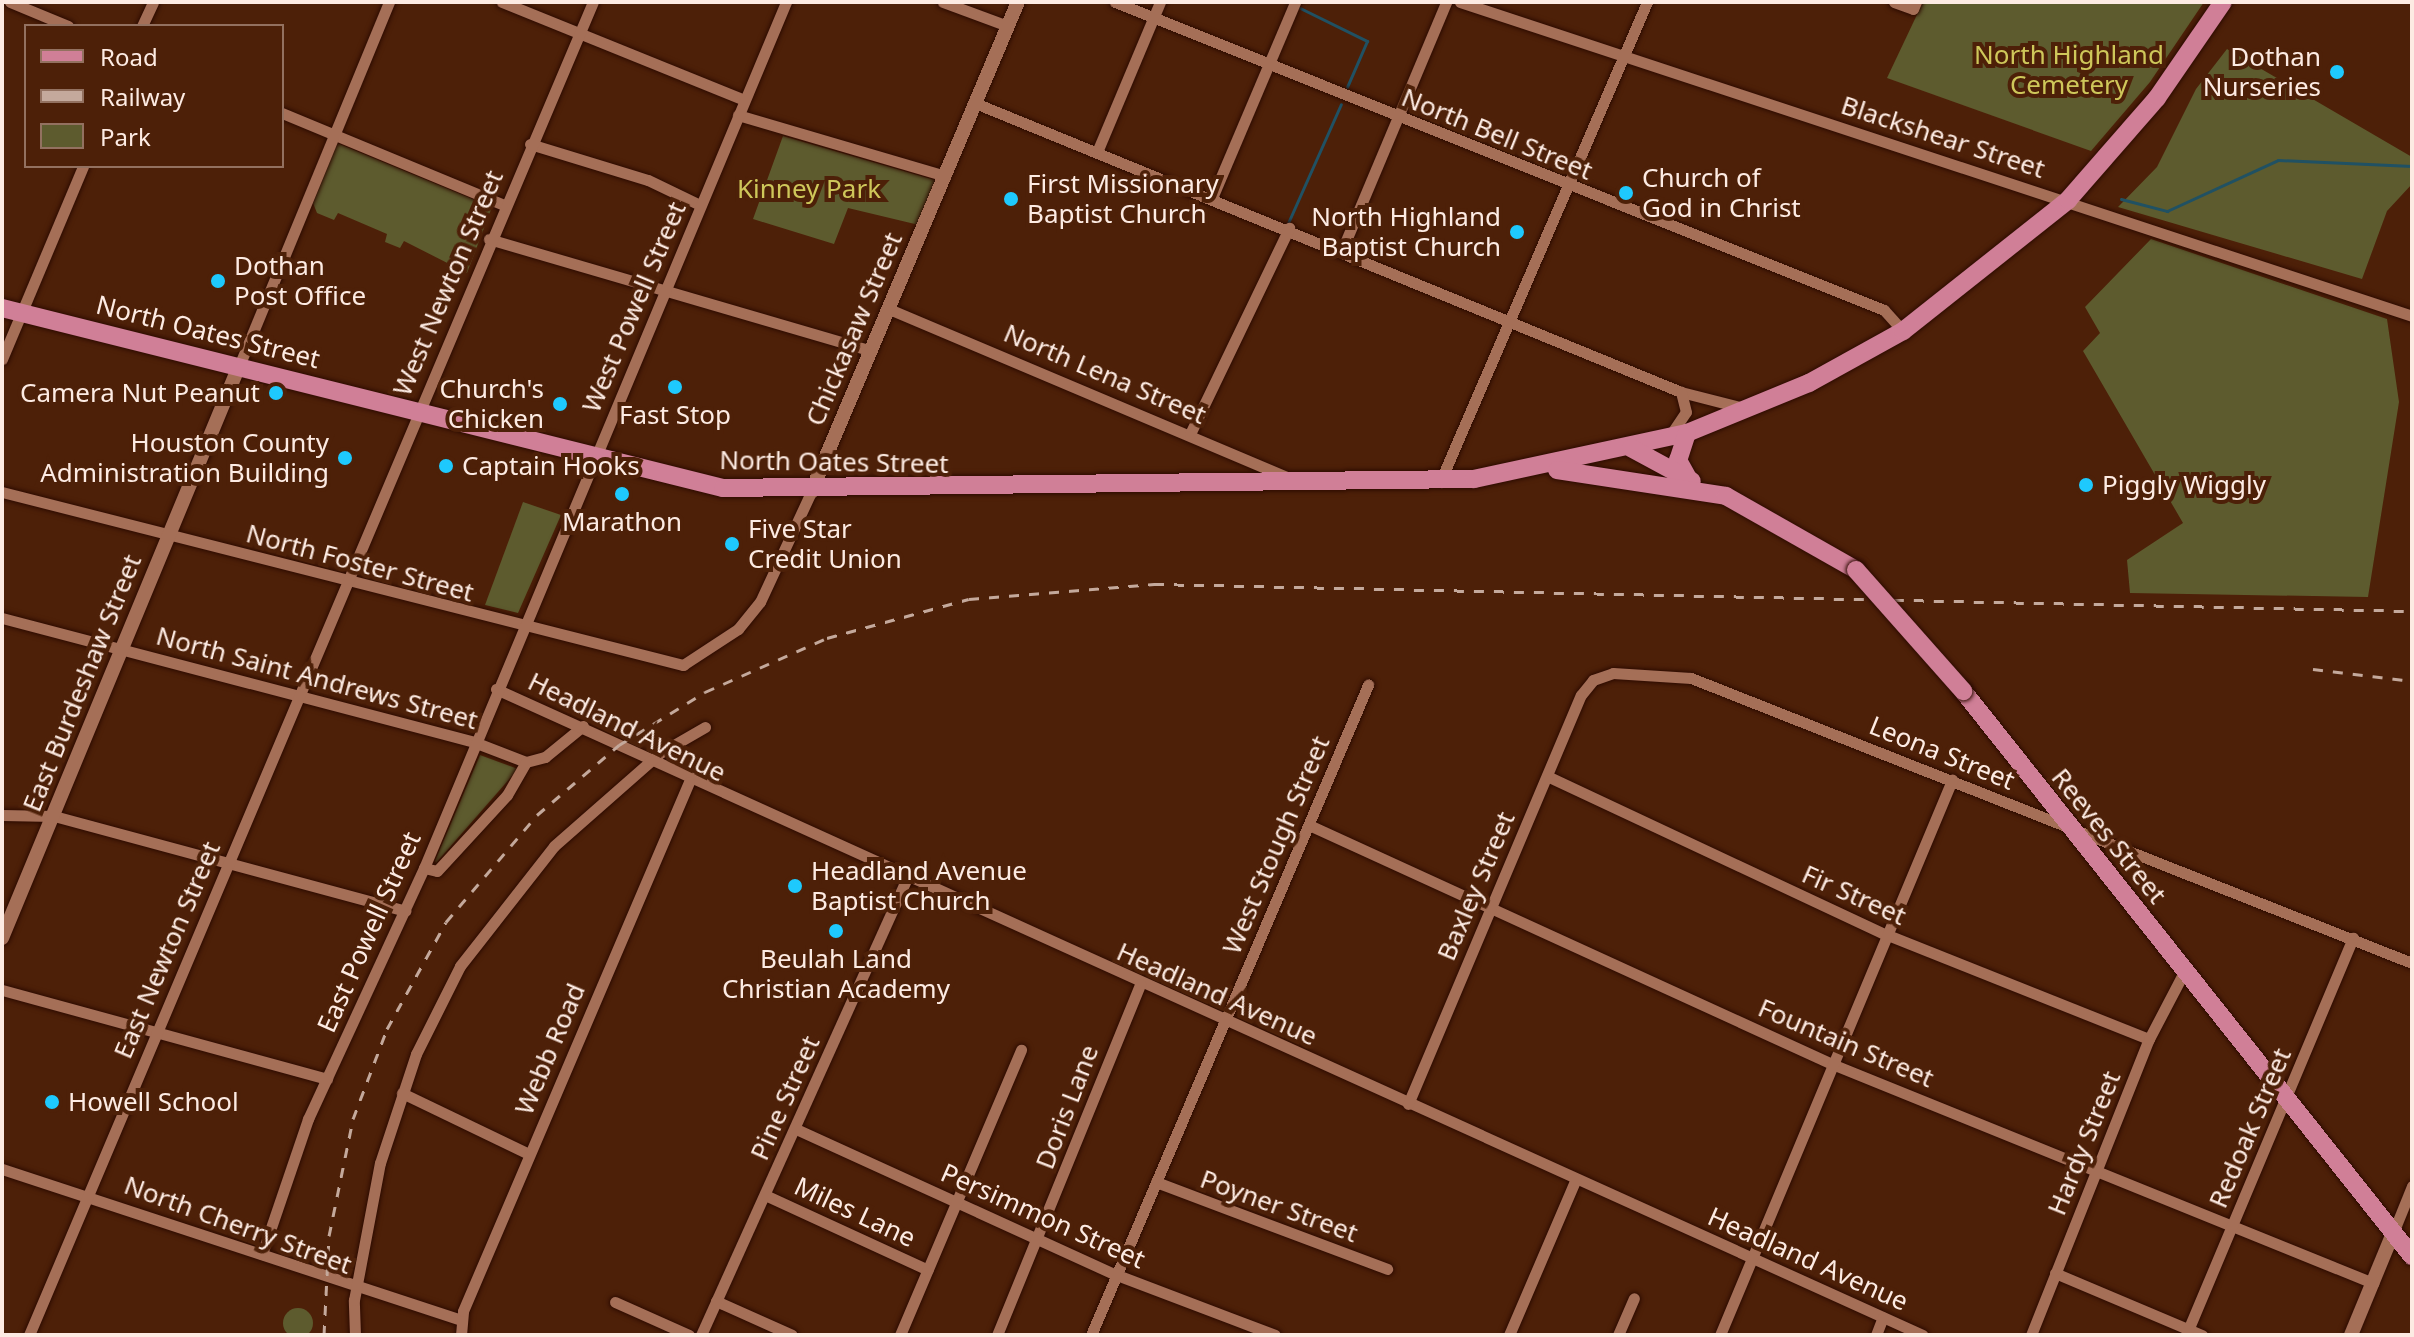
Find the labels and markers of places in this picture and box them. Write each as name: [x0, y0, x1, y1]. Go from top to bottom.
place label: Dothan Nurseries: [2203, 41, 2321, 102]
marker: Dothan Nurseries: [2328, 63, 2346, 81]
place label: Church of God in Christ: [1642, 162, 1801, 224]
place label: First Missionary Baptist Church: [1027, 168, 1219, 230]
marker: Church of God in Christ: [1617, 184, 1635, 202]
marker: First Missionary Baptist Church: [1002, 190, 1020, 208]
place label: North Highland Baptist Church: [1311, 201, 1501, 262]
marker: North Highland Baptist Church: [1508, 223, 1526, 241]
place label: Dothan Post Office: [234, 250, 366, 312]
marker: Dothan Post Office: [209, 272, 227, 290]
place label: Church's Chicken: [439, 373, 544, 434]
place label: Camera Nut Peanut: [20, 377, 260, 409]
marker: Fast Stop: [666, 378, 684, 396]
marker: Camera Nut Peanut: [267, 384, 285, 402]
marker: Church's Chicken: [551, 395, 569, 413]
place label: Fast Stop: [619, 399, 731, 431]
place label: Houston County Administration Building: [40, 427, 329, 488]
marker: Houston County Administration Building: [336, 449, 354, 467]
place label: Captain Hooks: [462, 450, 640, 482]
marker: Captain Hooks: [437, 457, 455, 475]
place label: Piggly Wiggly: [2102, 469, 2266, 501]
marker: Piggly Wiggly: [2077, 476, 2095, 494]
marker: Marathon: [613, 485, 631, 503]
place label: Marathon: [562, 506, 682, 538]
place label: Five Star Credit Union: [748, 513, 902, 574]
marker: Five Star Credit Union: [723, 535, 741, 553]
place label: Headland Avenue Baptist Church: [811, 855, 1027, 916]
marker: Headland Avenue Baptist Church: [786, 877, 804, 895]
marker: Beulah Land Christian Academy: [827, 922, 845, 940]
place label: Beulah Land Christian Academy: [722, 943, 950, 1004]
place label: Howell School: [68, 1086, 239, 1118]
marker: Howell School: [43, 1093, 61, 1111]

